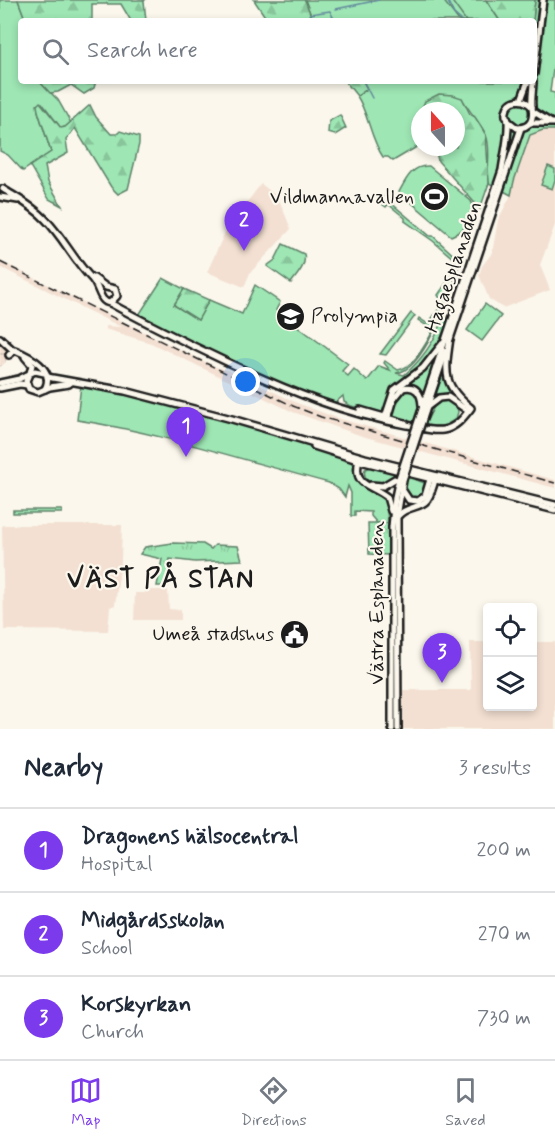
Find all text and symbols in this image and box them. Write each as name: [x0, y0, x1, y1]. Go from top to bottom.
search box: [18, 18, 537, 84]
icon: search: [39, 35, 72, 68]
text: Search here: [87, 37, 198, 65]
north arrow: [411, 102, 465, 156]
sports icon: Vildmannavallen: [419, 181, 451, 213]
place label: Vildmannavallen: [270, 184, 414, 211]
street label: Hagaesplanaden: [419, 198, 491, 337]
pin: 2: [224, 202, 264, 251]
school or university icon: Prolympia: [274, 300, 306, 332]
place label: Prolympia: [311, 303, 398, 330]
your location: [231, 367, 260, 396]
pin: 1: [166, 408, 206, 457]
street label: Västra Esplanaden: [364, 521, 391, 685]
district label: VÄST PÅ STAN: [67, 561, 255, 597]
map controls: [483, 603, 537, 711]
button: locate: [483, 603, 537, 657]
public building icon: Umeå stadshus: [279, 618, 311, 650]
place label: Umeå stadshus: [153, 621, 274, 648]
pin: 3: [422, 634, 462, 683]
button: layers: [483, 657, 537, 711]
text: Nearby: [24, 751, 103, 785]
text: 3 results: [459, 755, 531, 782]
text: Dragonens hälsocentral: [81, 823, 298, 851]
text: 1: [39, 837, 48, 864]
text: 200 m: [476, 837, 531, 864]
text: Hospital: [81, 851, 152, 878]
text: Midgårdsskolan: [81, 907, 225, 935]
text: 2: [39, 921, 48, 948]
text: 270 m: [478, 921, 531, 948]
text: School: [81, 935, 133, 962]
text: Korskyrkan: [81, 991, 191, 1019]
text: 3: [39, 1005, 48, 1032]
text: 730 m: [477, 1005, 531, 1032]
text: Church: [81, 1019, 144, 1046]
tab: Map: [69, 1074, 102, 1131]
tab: Directions: [241, 1074, 307, 1131]
tab: Saved: [445, 1074, 486, 1131]

